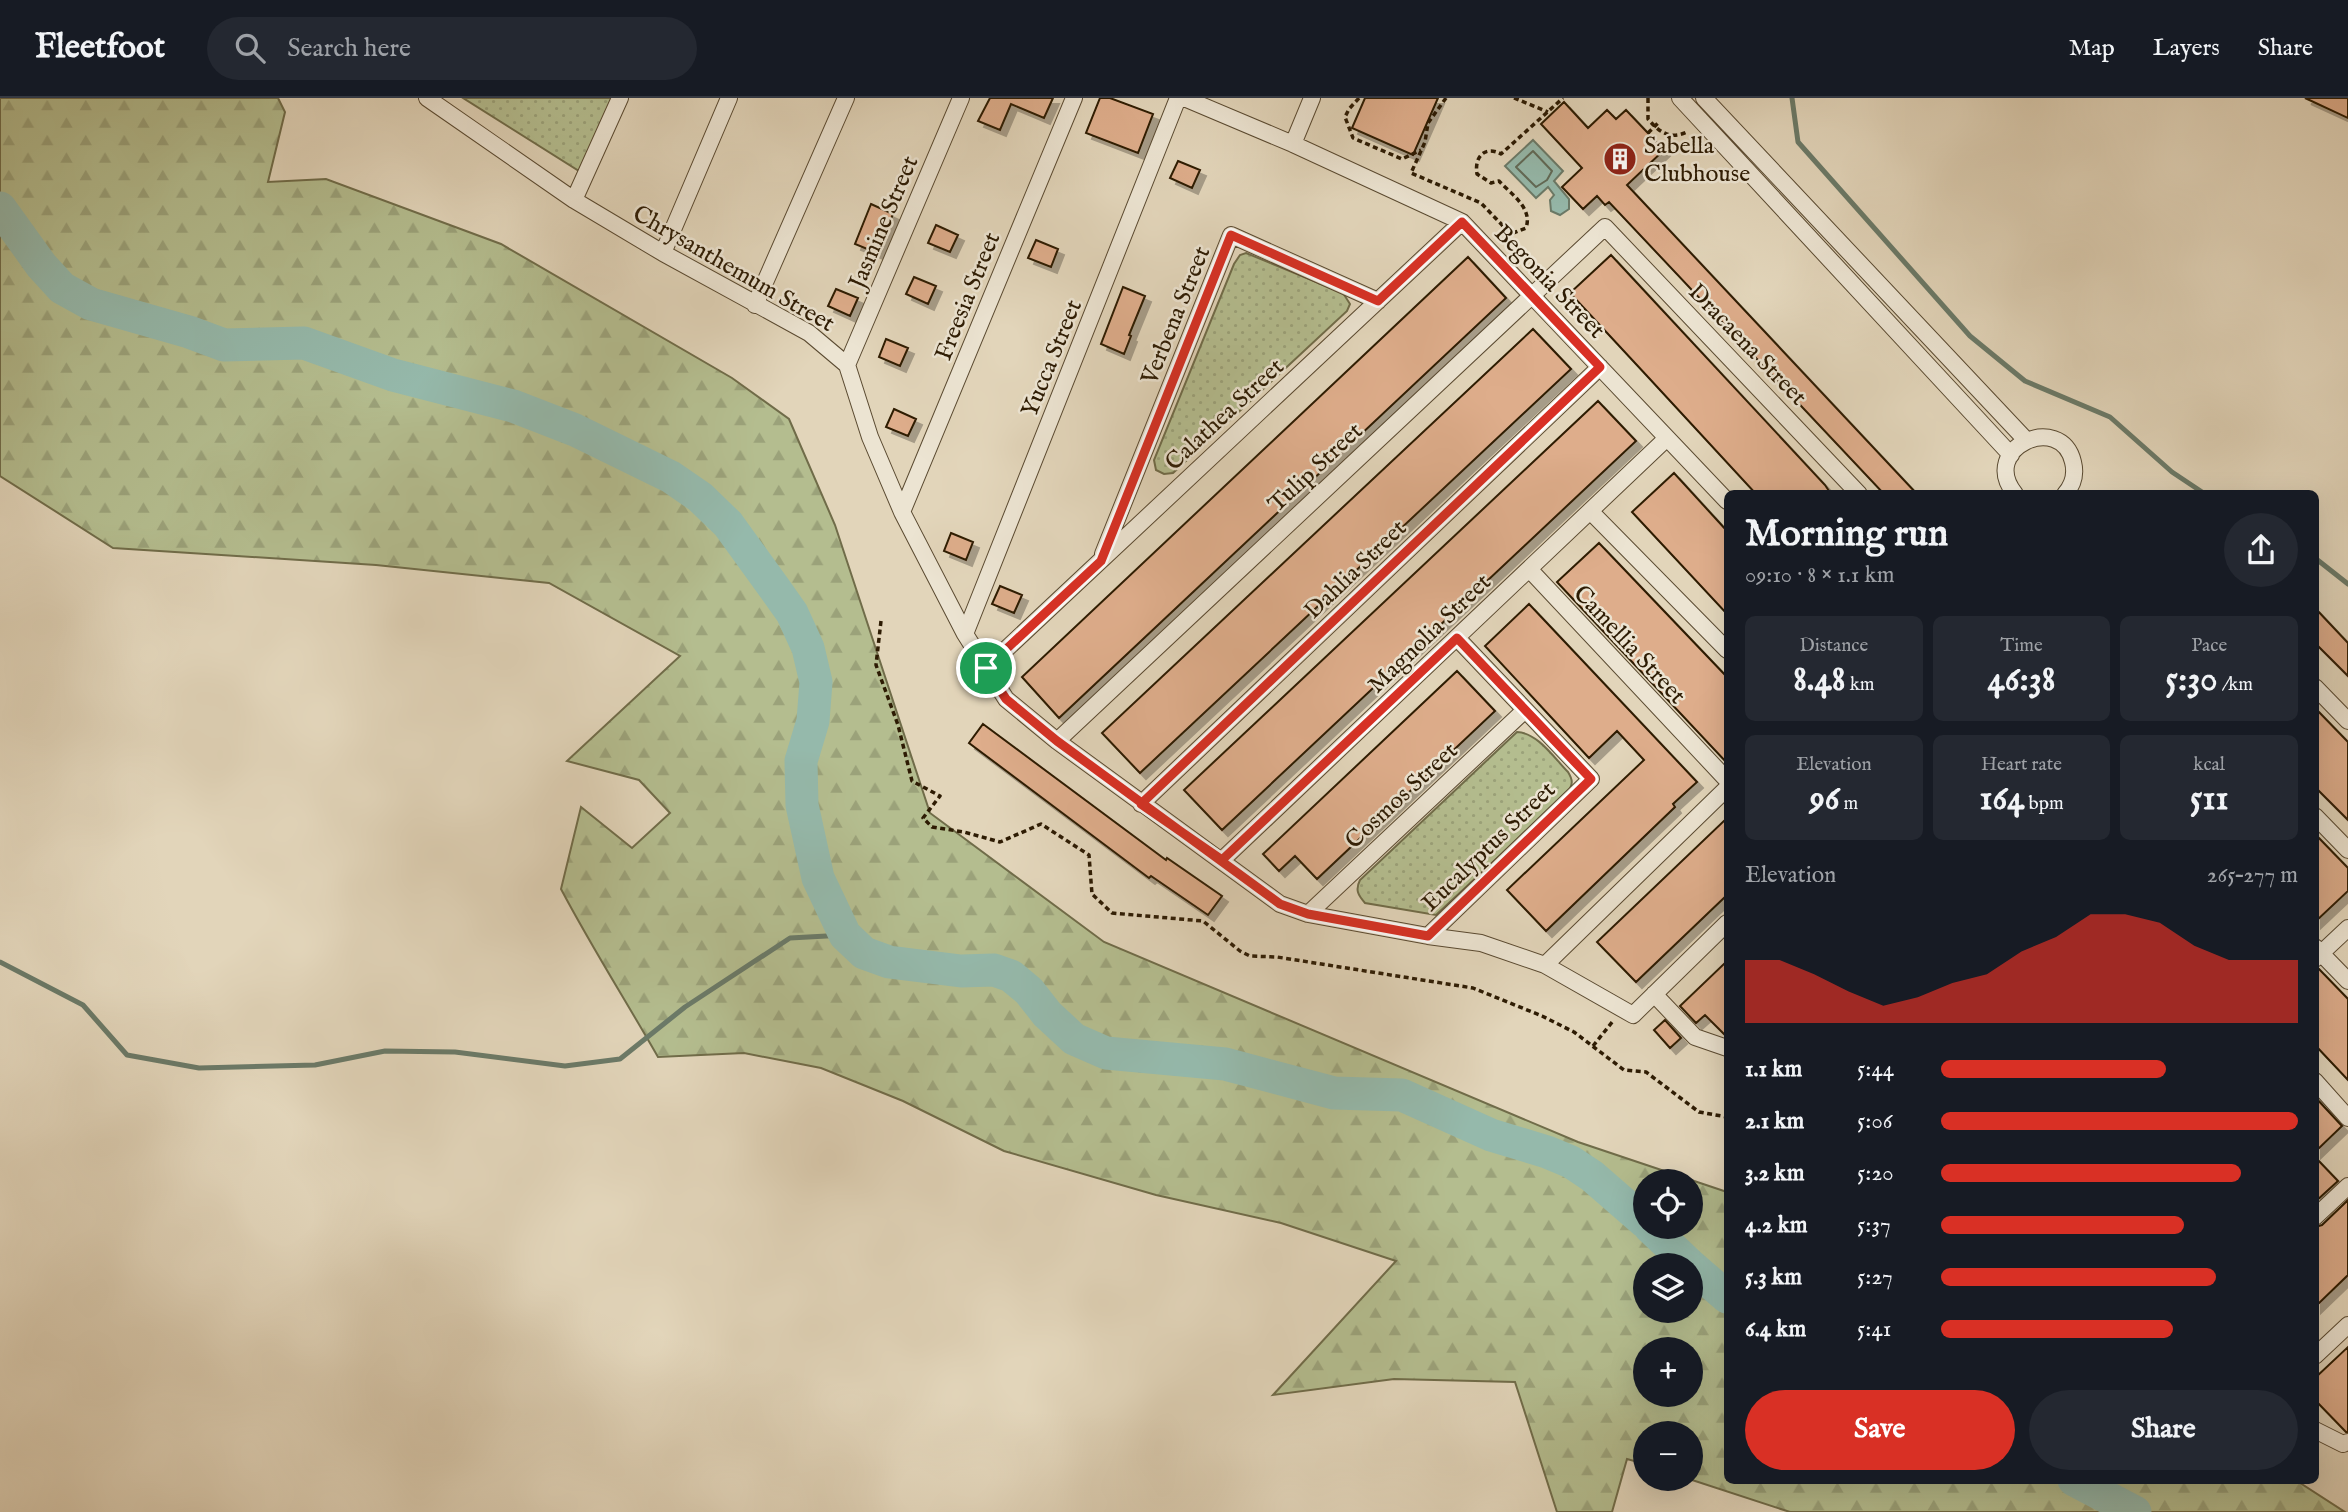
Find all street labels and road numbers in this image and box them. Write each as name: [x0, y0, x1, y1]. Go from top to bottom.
street label: Jasmine Street: [841, 151, 926, 297]
street label: Chrysanthemum Street: [627, 199, 840, 340]
street label: Begonia Street: [1487, 218, 1611, 346]
street label: Freesia Street: [929, 228, 1008, 365]
street label: Verbena Street: [1134, 242, 1218, 390]
street label: Dracaena Street: [1681, 277, 1813, 413]
street label: Yucca Street: [1015, 295, 1090, 422]
street label: Calathea Street: [1159, 352, 1291, 478]
street label: Tulip Street: [1262, 416, 1370, 520]
street label: Dahlia Street: [1298, 514, 1414, 627]
street label: Magnolia Street: [1362, 567, 1498, 701]
street label: Camellia Street: [1566, 579, 1692, 711]
street label: Cosmos Street: [1339, 736, 1465, 856]
street label: Eucalyptus Street: [1415, 775, 1563, 919]

